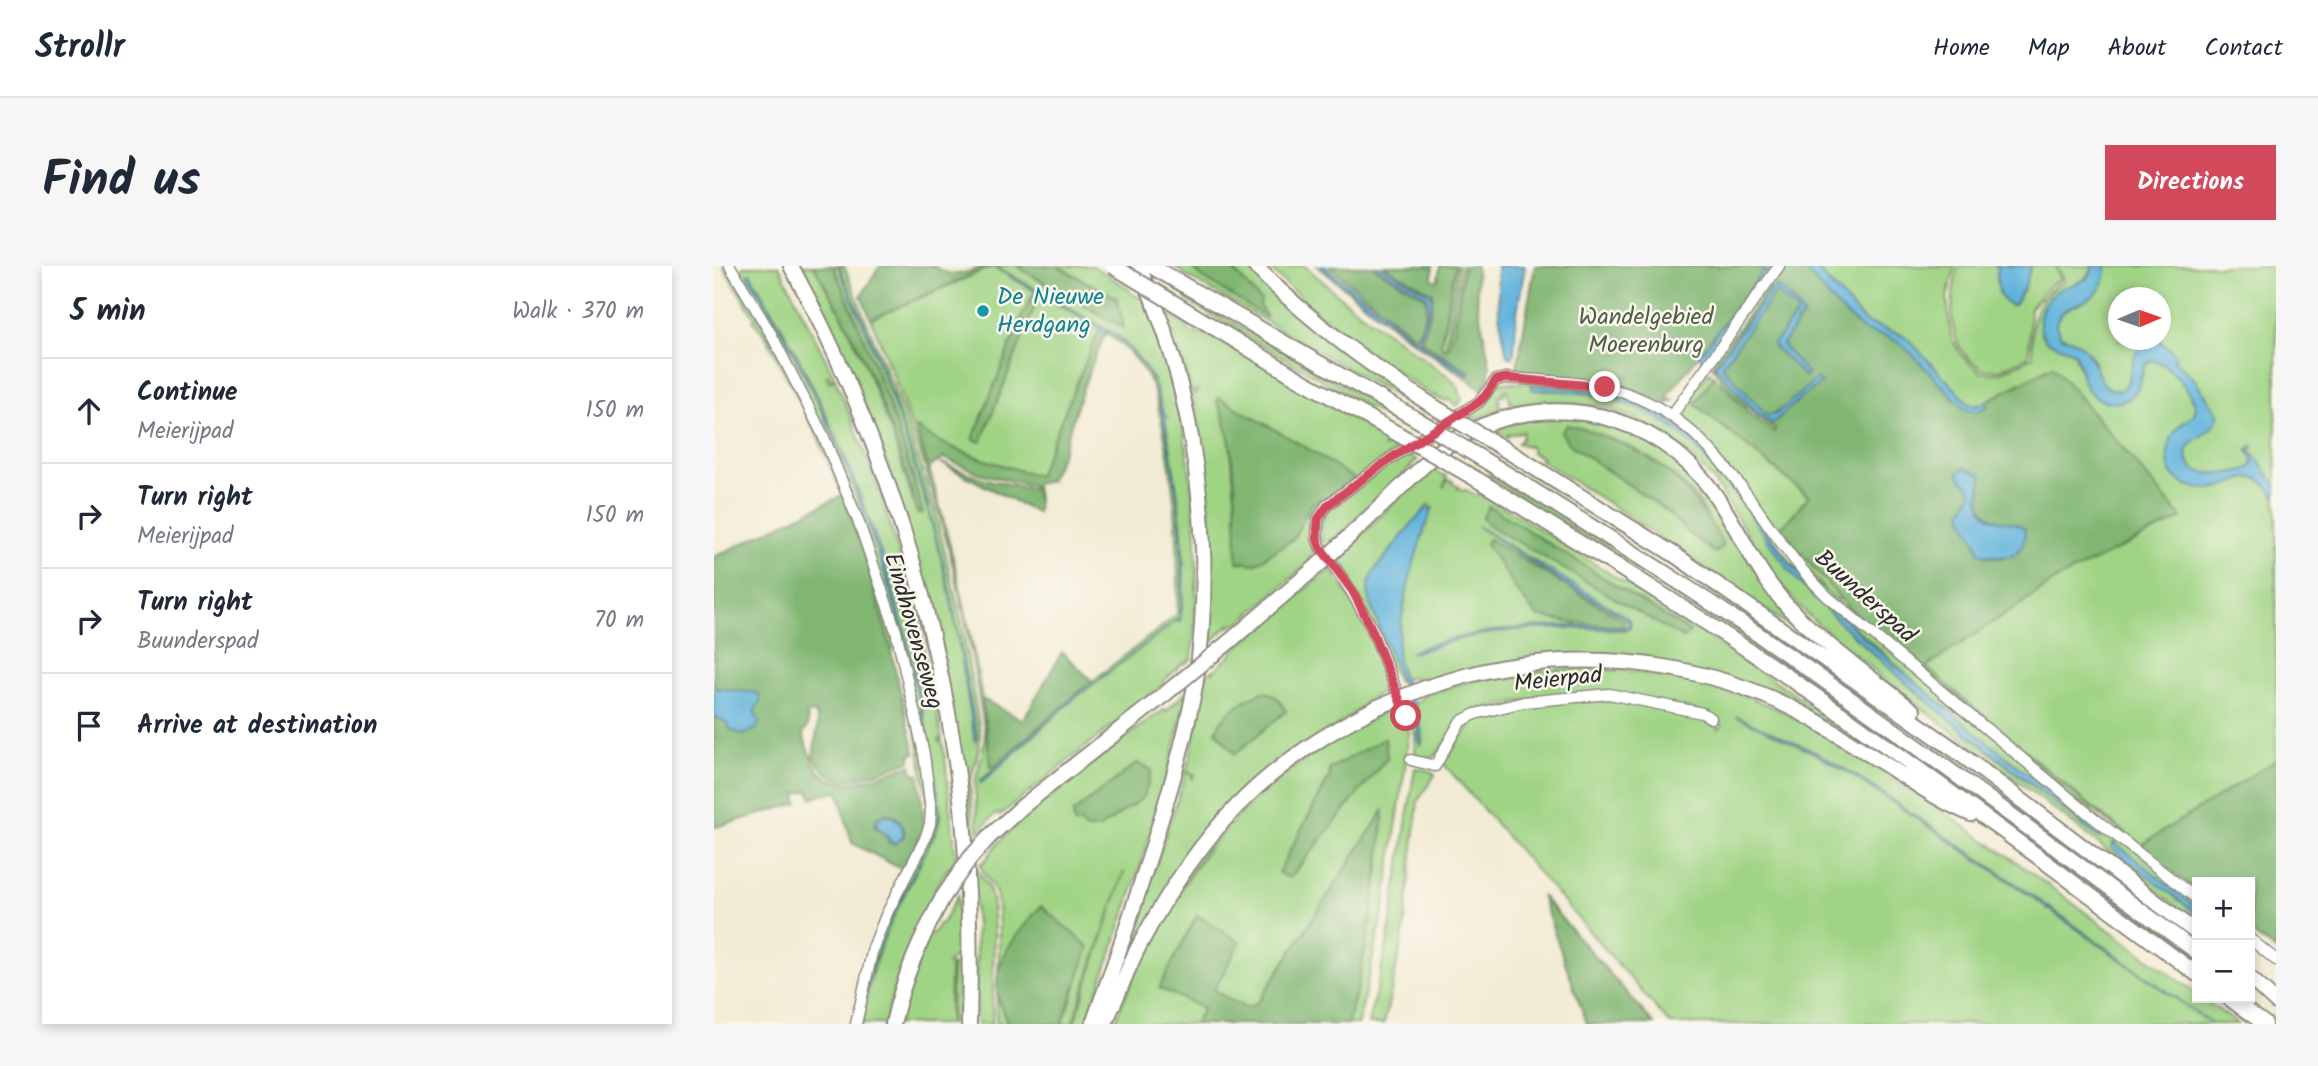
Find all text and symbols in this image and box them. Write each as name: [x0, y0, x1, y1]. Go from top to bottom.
text: Strollr: [35, 22, 125, 75]
text: Home: [1933, 29, 1990, 68]
text: Map: [2028, 29, 2070, 68]
text: About: [2108, 29, 2166, 68]
text: Contact: [2204, 29, 2283, 68]
text: Find us: [42, 143, 200, 221]
button: Directions: [2105, 145, 2276, 220]
place label: De Nieuwe Herdgang: [997, 278, 1104, 345]
north arrow: [2108, 287, 2171, 350]
text: 5 min: [70, 288, 146, 336]
text: Walk · 370 m: [512, 294, 644, 330]
park label: Wandelgebied Moerenburg: [1579, 298, 1714, 365]
marker: De Nieuwe Herdgang: [975, 303, 991, 319]
route end: [1589, 371, 1620, 402]
text: Continue: [137, 372, 238, 414]
icon: ahead: [70, 392, 108, 430]
text: 150 m: [585, 393, 644, 429]
text: Meierijpad: [137, 414, 234, 450]
text: Turn right: [137, 477, 253, 519]
icon: right: [70, 497, 108, 535]
text: 150 m: [585, 498, 644, 534]
text: Meierijpad: [137, 519, 234, 555]
street label: Buunderspad: [1805, 540, 1926, 655]
street label: Eindhovenseweg: [872, 548, 954, 714]
text: Turn right: [137, 582, 253, 624]
icon: right: [70, 602, 108, 640]
text: 70 m: [594, 603, 644, 639]
text: Buunderspad: [137, 624, 259, 660]
street label: Meierpad: [1512, 656, 1605, 704]
route start: [1390, 700, 1421, 731]
text: Arrive at destination: [137, 705, 377, 747]
icon: arrive: [70, 707, 108, 745]
map controls: [2192, 877, 2255, 1003]
button: +: [2192, 877, 2255, 940]
button: −: [2192, 940, 2255, 1003]

